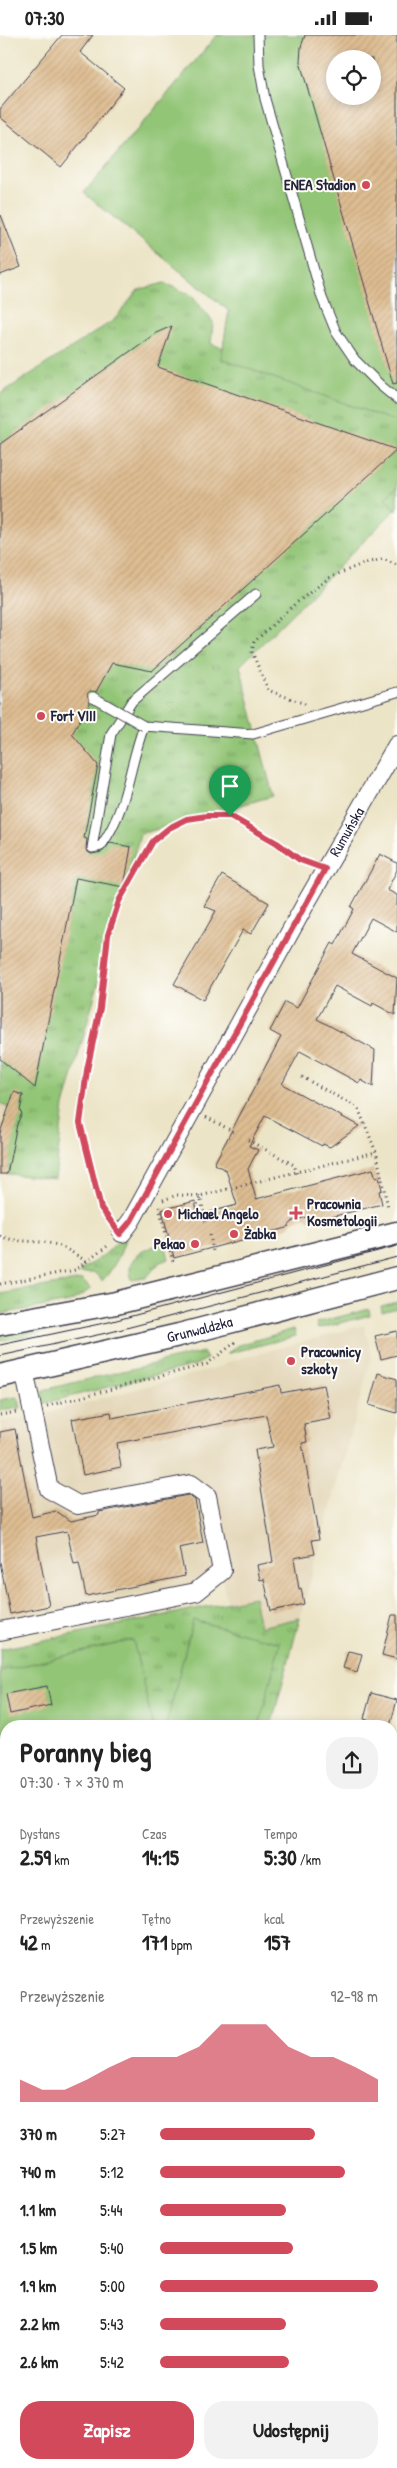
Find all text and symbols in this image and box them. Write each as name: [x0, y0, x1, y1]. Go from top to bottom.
text: 07:30: [25, 5, 64, 31]
map controls: [326, 50, 381, 105]
button: locate: [326, 50, 381, 105]
place label: ENEA Stadion: [284, 174, 356, 195]
marker: ENEA Stadion: [360, 179, 372, 191]
place label: Fort VIII: [50, 705, 96, 726]
marker: Fort VIII: [35, 710, 47, 722]
pin: [209, 765, 251, 816]
icon: arrive: [216, 772, 244, 800]
street label: Rumuńska: [324, 803, 369, 860]
place label: Pracownia Kosmetologii: [307, 1193, 377, 1232]
place label: Michael Angelo: [178, 1203, 258, 1225]
marker: Pracownia Kosmetologii: [289, 1206, 303, 1220]
marker: Michael Angelo: [162, 1208, 174, 1220]
place label: Żabka: [244, 1223, 276, 1244]
marker: Żabka: [228, 1228, 240, 1240]
place label: Pekao: [154, 1233, 185, 1254]
marker: Pekao: [189, 1238, 201, 1250]
street label: Grunwaldzka: [165, 1310, 235, 1347]
place label: Pracownicy szkoły: [301, 1341, 362, 1380]
marker: Pracownicy szkoły: [285, 1355, 297, 1367]
text: Poranny bieg: [20, 1733, 152, 1771]
button: share: [326, 1737, 378, 1789]
text: 07:30 · 7 × 370 m: [20, 1771, 124, 1793]
text: Dystans: [20, 1824, 60, 1843]
text: Czas: [142, 1824, 167, 1843]
text: Tempo: [264, 1824, 297, 1843]
text: 2.59: [20, 1843, 51, 1872]
text: 14:15: [142, 1843, 179, 1872]
text: 5:30: [264, 1843, 297, 1872]
text: km: [51, 1850, 69, 1869]
text: /km: [297, 1850, 321, 1869]
text: Przewyższenie: [20, 1909, 94, 1928]
text: Tętno: [142, 1909, 171, 1928]
text: kcal: [264, 1909, 284, 1928]
text: 42: [20, 1928, 38, 1957]
text: 171: [142, 1928, 168, 1957]
text: 157: [264, 1928, 291, 1957]
text: m: [38, 1935, 50, 1954]
text: bpm: [168, 1935, 192, 1954]
text: Przewyższenie: [20, 1985, 105, 2007]
text: 92–98 m: [331, 1985, 378, 2007]
text: 370 m: [20, 2123, 57, 2145]
text: 5:27: [100, 2123, 126, 2145]
text: 740 m: [20, 2161, 56, 2183]
text: 5:12: [100, 2161, 124, 2183]
text: 1.1 km: [20, 2199, 56, 2221]
text: 5:44: [100, 2199, 122, 2221]
text: 1.5 km: [20, 2237, 57, 2259]
text: 5:40: [100, 2237, 124, 2259]
text: 1.9 km: [20, 2275, 56, 2297]
text: 5:00: [100, 2275, 125, 2297]
text: 2.2 km: [20, 2313, 60, 2335]
text: 5:43: [100, 2313, 124, 2335]
text: 2.6 km: [20, 2351, 59, 2373]
text: 5:42: [100, 2351, 124, 2373]
button: Zapisz: [20, 2401, 194, 2459]
button: Udostępnij: [204, 2401, 378, 2459]

